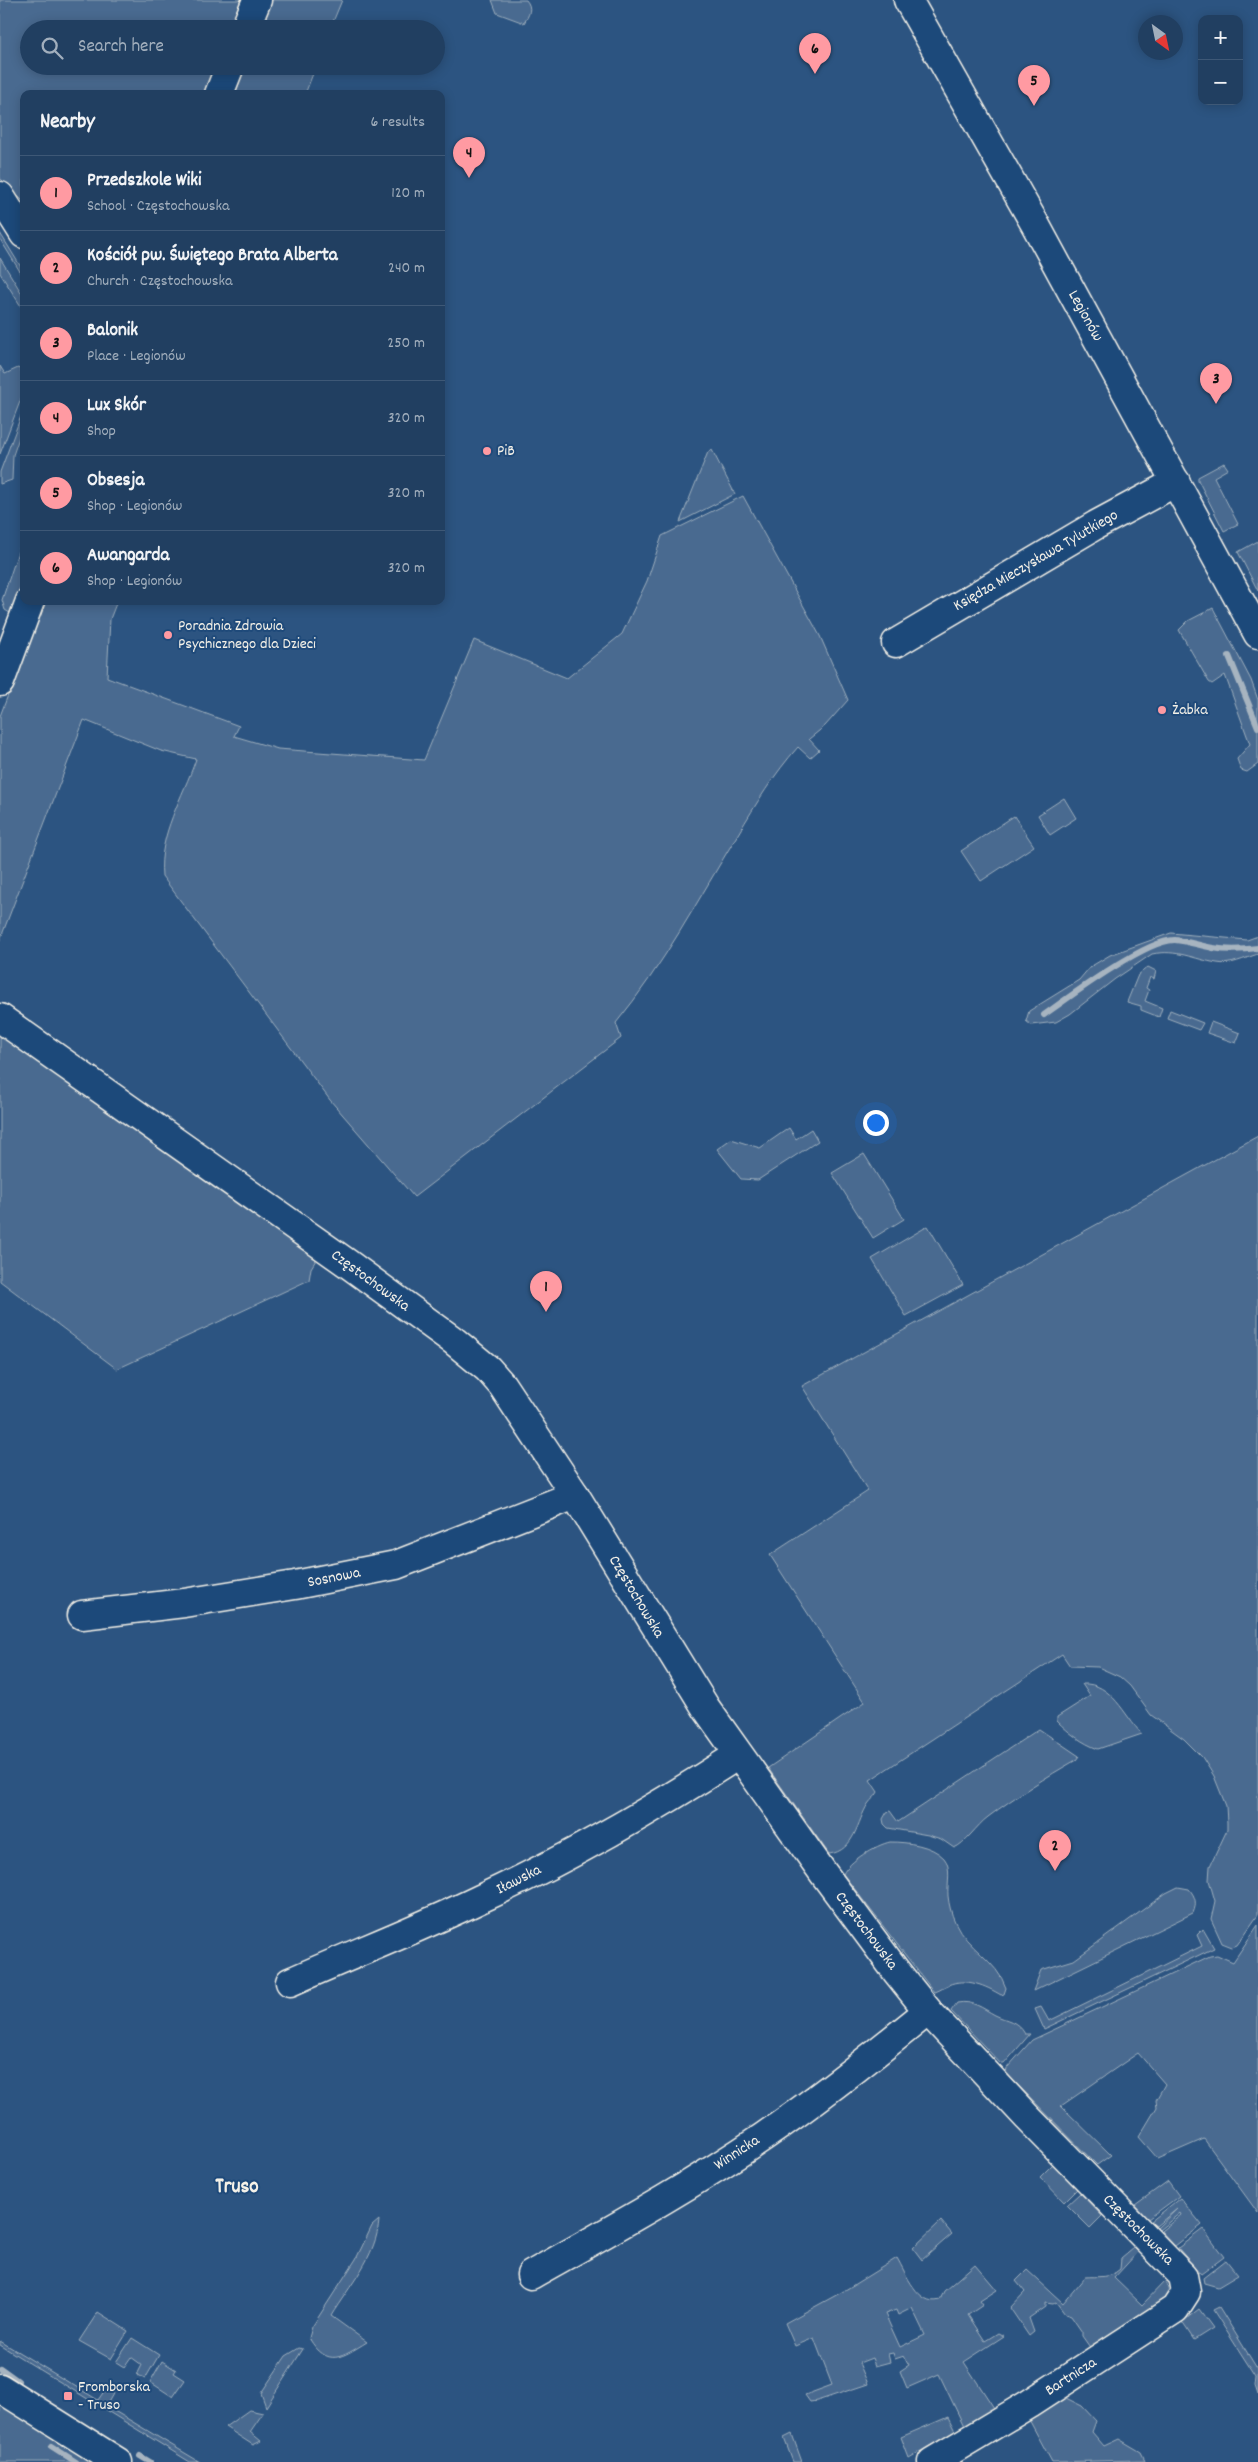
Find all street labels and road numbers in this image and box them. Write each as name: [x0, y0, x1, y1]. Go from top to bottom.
street label: Legionów: [1061, 286, 1109, 346]
street label: Księdza Mieczysława Tylutkiego: [949, 504, 1123, 618]
street label: Częstochowska: [326, 1244, 415, 1318]
street label: Częstochowska: [602, 1551, 670, 1643]
street label: Sosnowa: [306, 1562, 363, 1594]
street label: Iławska: [493, 1859, 546, 1901]
street label: Częstochowska: [829, 1887, 903, 1975]
street label: Winnicka: [710, 2129, 765, 2176]
street label: Częstochowska: [1097, 2189, 1179, 2271]
street label: Bartnicza: [1041, 2351, 1102, 2402]

